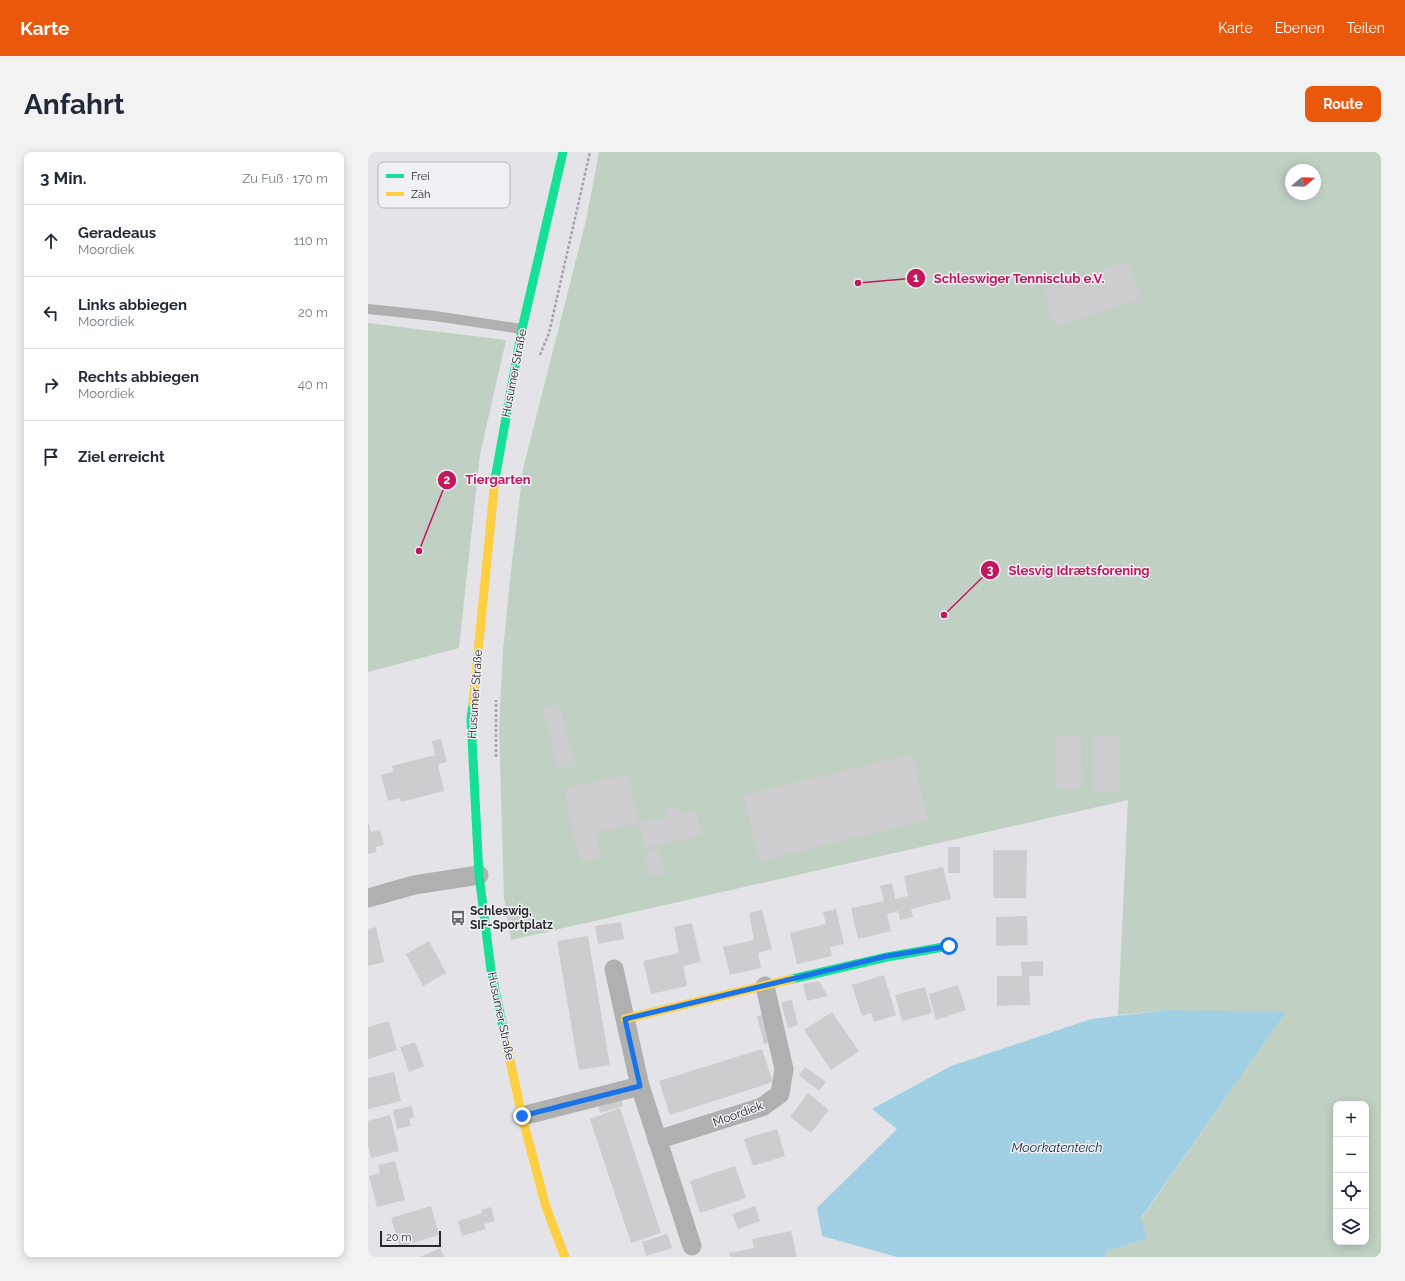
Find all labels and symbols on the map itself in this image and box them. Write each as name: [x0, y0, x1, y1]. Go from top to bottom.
legend: [378, 162, 510, 208]
north arrow: [1285, 164, 1321, 200]
text: Frei: [411, 170, 430, 183]
text: Zäh: [411, 188, 430, 201]
callout: Schleswiger Tennisclub e.V.: [906, 265, 1113, 290]
text: 1: [913, 271, 919, 285]
text: Schleswiger Tennisclub e.V.: [934, 271, 1104, 286]
street label: Husumer Straße: [499, 328, 529, 418]
callout: Tiergarten: [437, 467, 539, 492]
text: Tiergarten: [465, 472, 531, 487]
text: 2: [444, 473, 451, 487]
callout: Slesvig Idrætsforening: [980, 558, 1157, 583]
text: 3: [987, 563, 994, 577]
text: Slesvig Idrætsforening: [1008, 563, 1150, 578]
street label: Husumer Straße: [465, 649, 485, 739]
place label: Schleswig, SIF-Sportplatz: [470, 904, 553, 932]
bus stop icon: Schleswig, SIF-Sportplatz: [449, 909, 467, 927]
route start: [940, 937, 958, 955]
street label: Husumer Straße: [485, 971, 517, 1061]
street label: Moordiek: [711, 1098, 766, 1130]
route end: [513, 1107, 531, 1125]
water label: Moorkatenteich: [1012, 1140, 1102, 1155]
scale bar: [380, 1229, 441, 1248]

